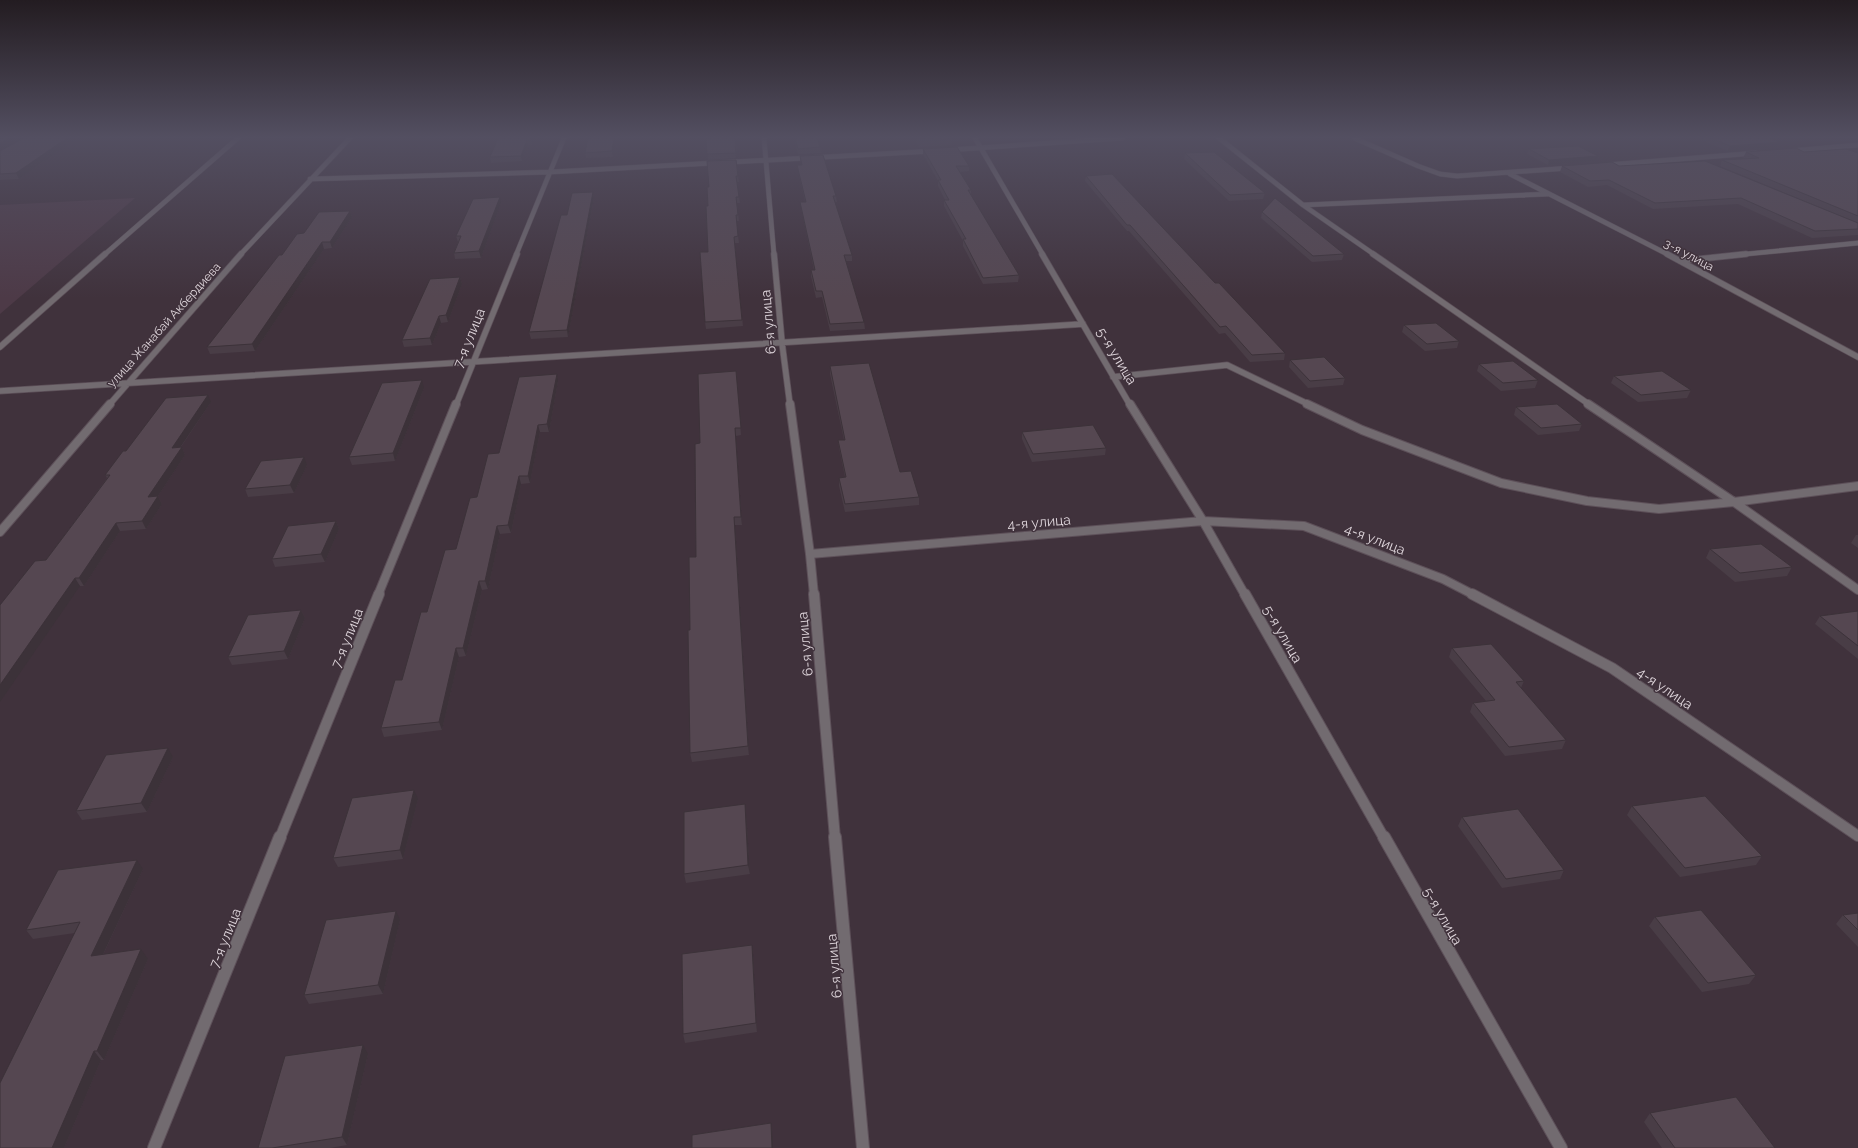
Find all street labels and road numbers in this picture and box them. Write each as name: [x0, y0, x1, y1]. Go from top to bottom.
street label: 3-я улица: [1662, 236, 1716, 274]
street label: улица Жанабай Акбердиева: [104, 260, 224, 390]
street label: 6-я улица: [757, 289, 779, 355]
street label: 7-я улица: [450, 306, 488, 370]
street label: 5-я улица: [1094, 325, 1140, 387]
street label: 4-я улица: [1007, 511, 1071, 533]
street label: 4-я улица: [1342, 520, 1408, 558]
street label: 5-я улица: [1260, 602, 1306, 666]
street label: 7-я улица: [328, 606, 366, 670]
street label: 6-я улица: [794, 611, 816, 677]
street label: 4-я улица: [1634, 664, 1696, 712]
street label: 5-я улица: [1420, 884, 1466, 948]
street label: 7-я улица: [206, 906, 244, 970]
street label: 6-я улица: [823, 933, 845, 999]

